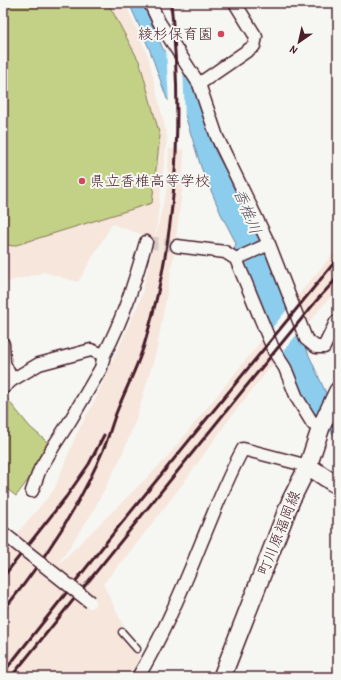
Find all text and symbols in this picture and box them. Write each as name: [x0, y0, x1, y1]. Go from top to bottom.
north arrow: [279, 22, 319, 62]
place label: 綾杉保育園: [138, 23, 213, 44]
marker: 綾杉保育園: [216, 29, 226, 39]
text: N: [287, 43, 300, 58]
place label: 県立香椎高等学校: [90, 170, 210, 191]
marker: 県立香椎高等学校: [77, 176, 87, 186]
water label: 香椎川: [229, 185, 267, 237]
street label: 町川原福岡線: [252, 487, 305, 578]

